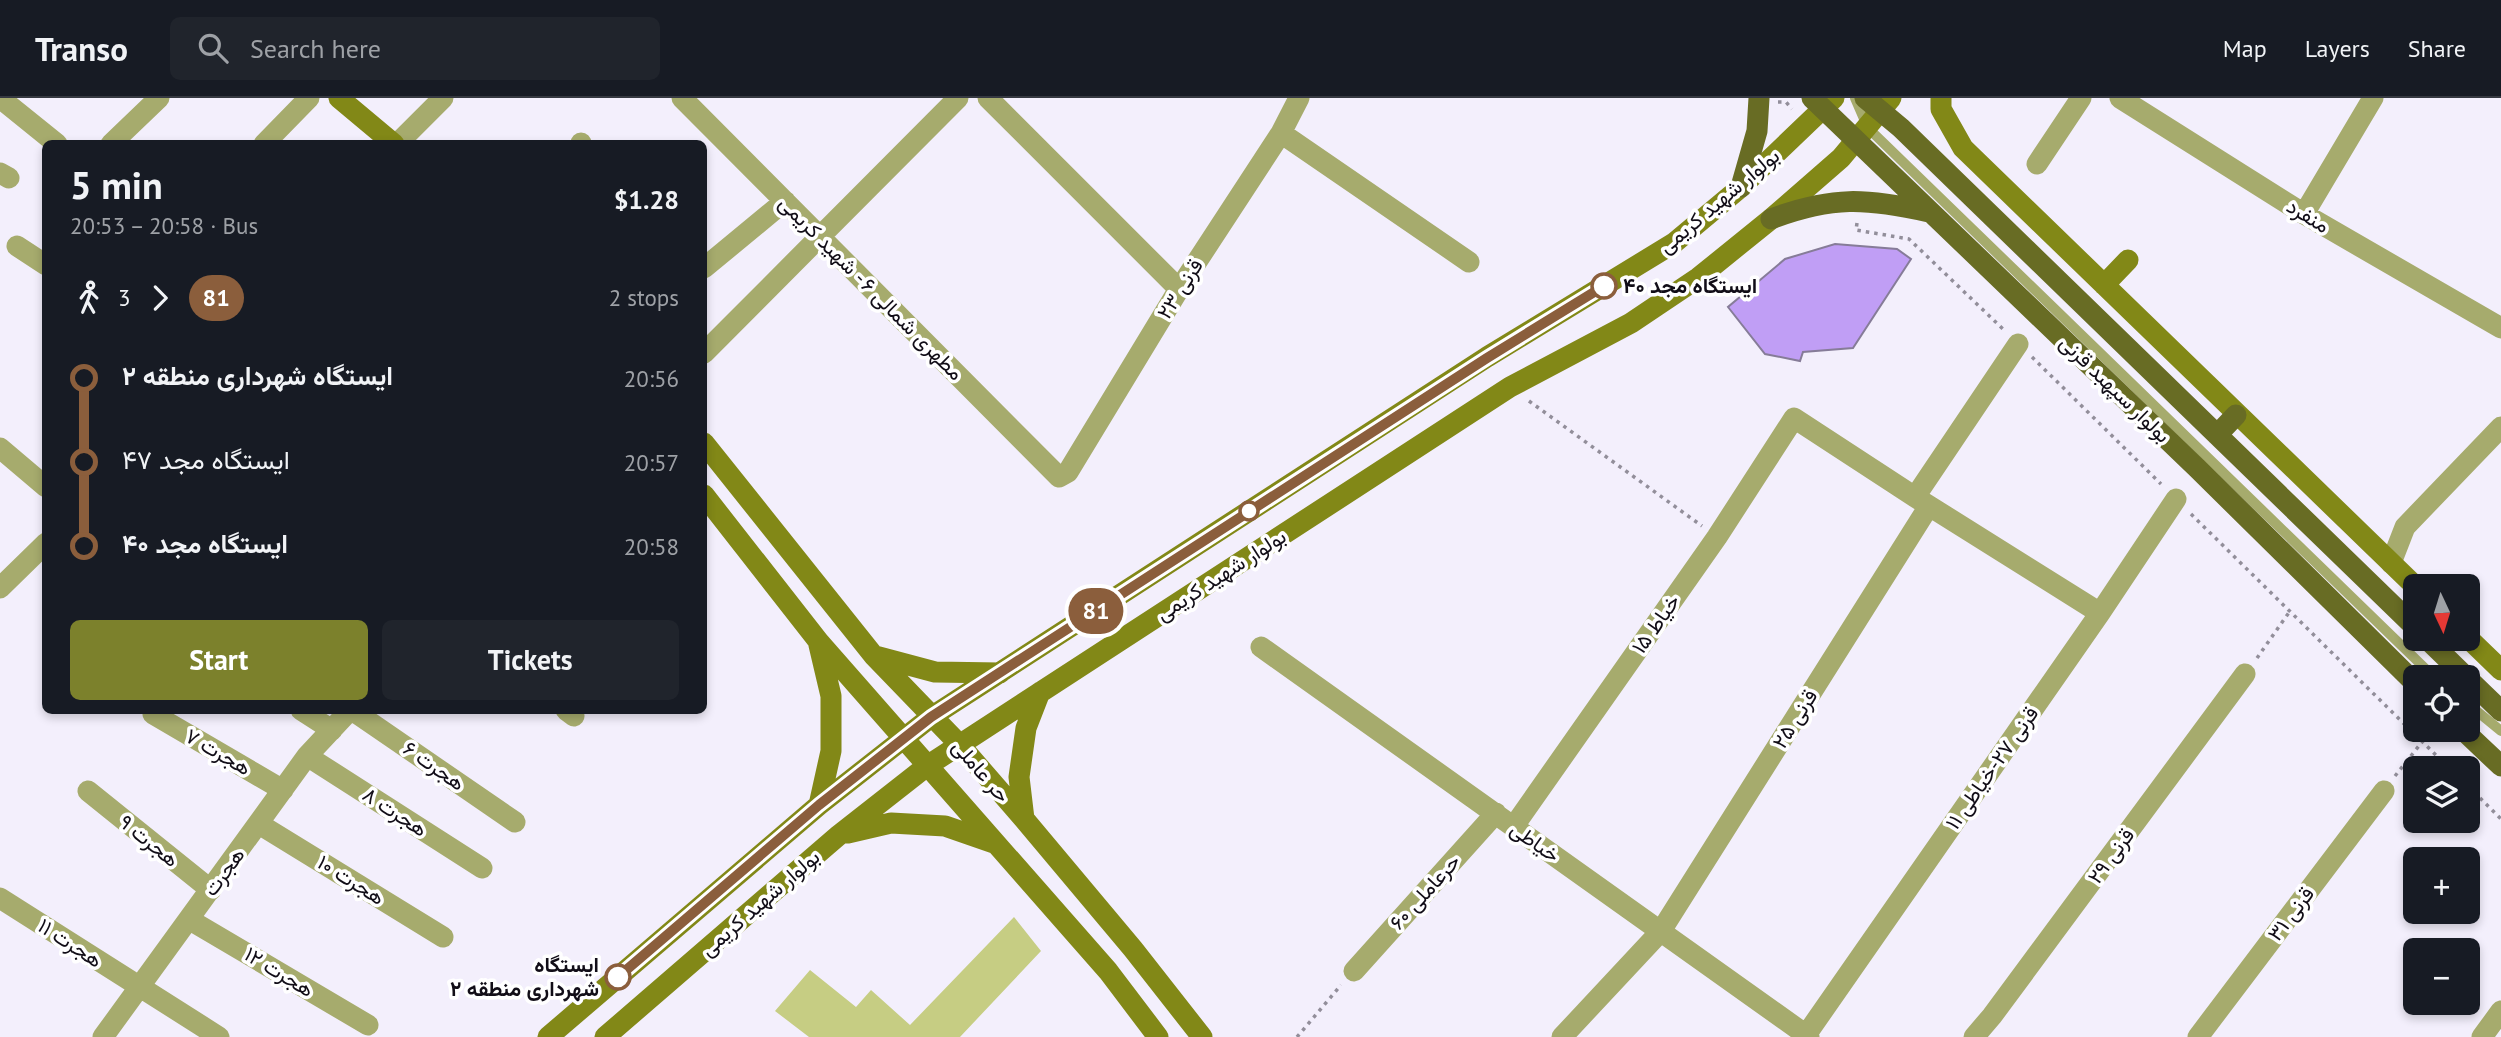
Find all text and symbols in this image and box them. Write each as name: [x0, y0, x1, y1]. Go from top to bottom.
search box: [170, 17, 660, 80]
text: Transo: [35, 27, 128, 70]
icon: search: [194, 29, 232, 67]
text: Search here: [250, 32, 381, 65]
text: Map: [2223, 33, 2267, 64]
text: Layers: [2305, 33, 2370, 64]
text: Share: [2408, 33, 2466, 64]
street label: بولوار شهید کریمی: [1653, 142, 1785, 259]
text: 5 min: [70, 160, 163, 209]
text: $1.28: [614, 183, 679, 216]
street label: مطهری شمالی ۶ - شهید کریمی: [773, 189, 970, 386]
street label: منفرد: [2282, 192, 2335, 239]
text: 20:53 – 20:58 · Bus: [70, 211, 258, 240]
street label: قرنی ۲۳: [1151, 253, 1209, 324]
place label: ایستگاه مجد ۴۰: [1623, 272, 1757, 299]
marker: ایستگاه مجد ۴۰: [1591, 273, 1617, 299]
icon: walk: [70, 279, 108, 317]
icon: forward: [141, 279, 179, 317]
text: 81: [203, 282, 230, 313]
text: 3: [118, 283, 131, 312]
text: 2 stops: [609, 283, 679, 312]
street label: بولوار سپهبد قرنی: [2053, 329, 2177, 449]
text: ایستگاه شهرداری منطقه ۲: [122, 359, 393, 392]
text: 20:56: [624, 364, 679, 393]
text: ایستگاه مجد ۴۷: [122, 443, 290, 476]
text: 20:57: [624, 448, 679, 477]
unlabelled marker: [1239, 501, 1259, 521]
street label: بولوار شهید کریمی: [1150, 522, 1291, 627]
text: ایستگاه مجد ۴۰: [122, 527, 288, 560]
text: 20:58: [624, 532, 679, 561]
north arrow: [2403, 574, 2480, 651]
map controls: [2403, 574, 2480, 1015]
line badge: 81: [1064, 588, 1128, 634]
street label: خیاط ۱۵: [1625, 589, 1686, 659]
text: 81: [1082, 595, 1110, 626]
button: Start: [70, 620, 368, 700]
button: Tickets: [382, 620, 679, 700]
button: locate: [2403, 665, 2480, 742]
street label: قرنی ۲۵: [1766, 684, 1823, 753]
street label: قرنی ۲۷-خیاطی ۱۱: [1939, 701, 2044, 835]
street label: هجرت ۷: [180, 722, 256, 781]
street label: حر عاملی: [946, 733, 1016, 808]
street label: هجرت ۶: [398, 735, 471, 797]
button: layers: [2403, 756, 2480, 833]
street label: هجرت ۸: [358, 781, 433, 842]
street label: هجرت ۹: [114, 808, 185, 873]
street label: خیاطی: [1505, 815, 1565, 868]
street label: قرنی ۲۹: [2081, 822, 2140, 889]
street label: هجرت: [197, 842, 250, 901]
street label: بولوار شهید کریمی: [694, 843, 825, 962]
button: +: [2403, 847, 2480, 924]
street label: هجرت ۱۰: [313, 848, 390, 911]
street label: حرعاملی ۶۰: [1383, 848, 1466, 935]
street label: قرنی ۳۱: [2261, 881, 2320, 946]
street label: هجرت ۱۱: [33, 912, 108, 973]
button: −: [2403, 938, 2480, 1015]
street label: هجرت ۱۲: [240, 940, 319, 1003]
place label: ایستگاه شهرداری منطقه ۲: [450, 951, 599, 1002]
marker: ایستگاه شهرداری منطقه ۲: [605, 964, 631, 990]

